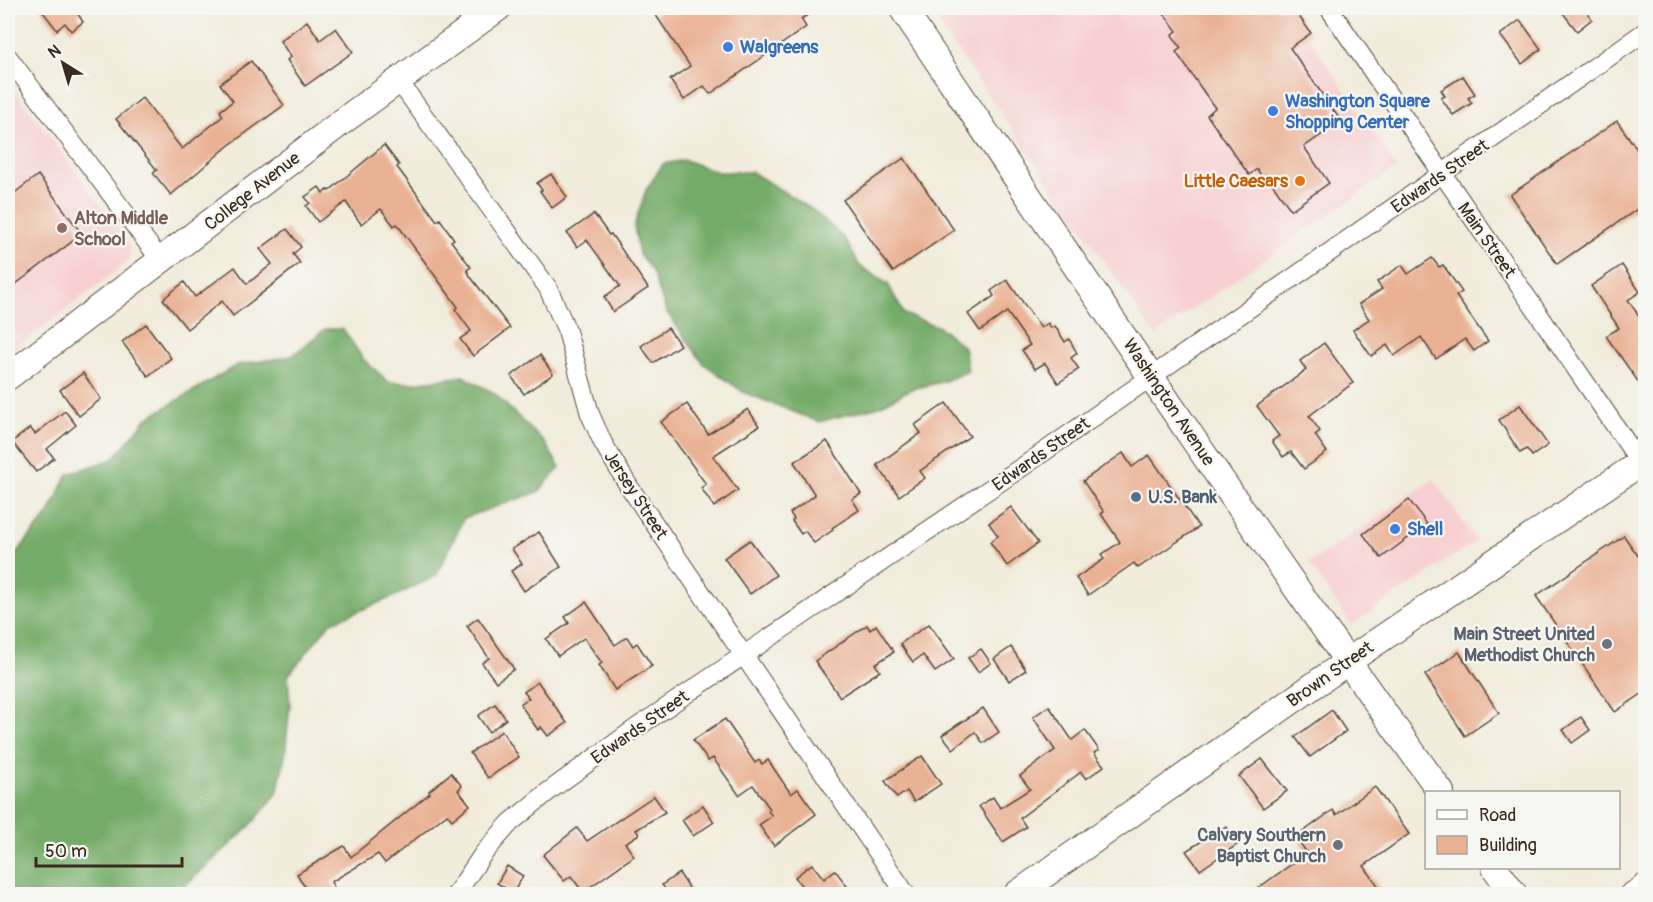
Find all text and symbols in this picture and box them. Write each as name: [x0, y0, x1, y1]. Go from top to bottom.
north arrow: [33, 33, 93, 93]
place label: Walgreens: [740, 36, 819, 59]
text: N: [44, 40, 65, 63]
marker: Walgreens: [721, 40, 735, 54]
place label: Washington Square Shopping Center: [1285, 90, 1431, 134]
marker: Washington Square Shopping Center: [1266, 104, 1280, 118]
street label: Edwards Street: [1387, 134, 1494, 219]
street label: College Avenue: [200, 147, 305, 236]
place label: Little Caesars: [1184, 170, 1289, 193]
marker: Little Caesars: [1293, 174, 1307, 188]
street label: Main Street: [1452, 198, 1521, 283]
place label: Alton Middle School: [74, 207, 169, 251]
marker: Alton Middle School: [55, 221, 69, 235]
street label: Washington Avenue: [1117, 334, 1220, 471]
street label: Edwards Street: [988, 412, 1095, 497]
street label: Jersey Street: [598, 447, 673, 545]
place label: U.S. Bank: [1148, 486, 1218, 509]
marker: U.S. Bank: [1129, 490, 1143, 504]
place label: Shell: [1407, 518, 1443, 541]
marker: Shell: [1388, 522, 1402, 536]
place label: Main Street United Methodist Church: [1454, 623, 1596, 667]
street label: Brown Street: [1282, 636, 1379, 713]
marker: Main Street United Methodist Church: [1600, 637, 1614, 651]
street label: Edwards Street: [587, 685, 694, 770]
legend: [1425, 791, 1620, 869]
text: Road: [1479, 804, 1516, 827]
place label: Calvary Southern Baptist Church: [1197, 824, 1327, 868]
scale bar: [36, 830, 182, 868]
text: Building: [1479, 834, 1537, 857]
marker: Calvary Southern Baptist Church: [1331, 838, 1345, 852]
text: 50 m: [45, 840, 87, 863]

